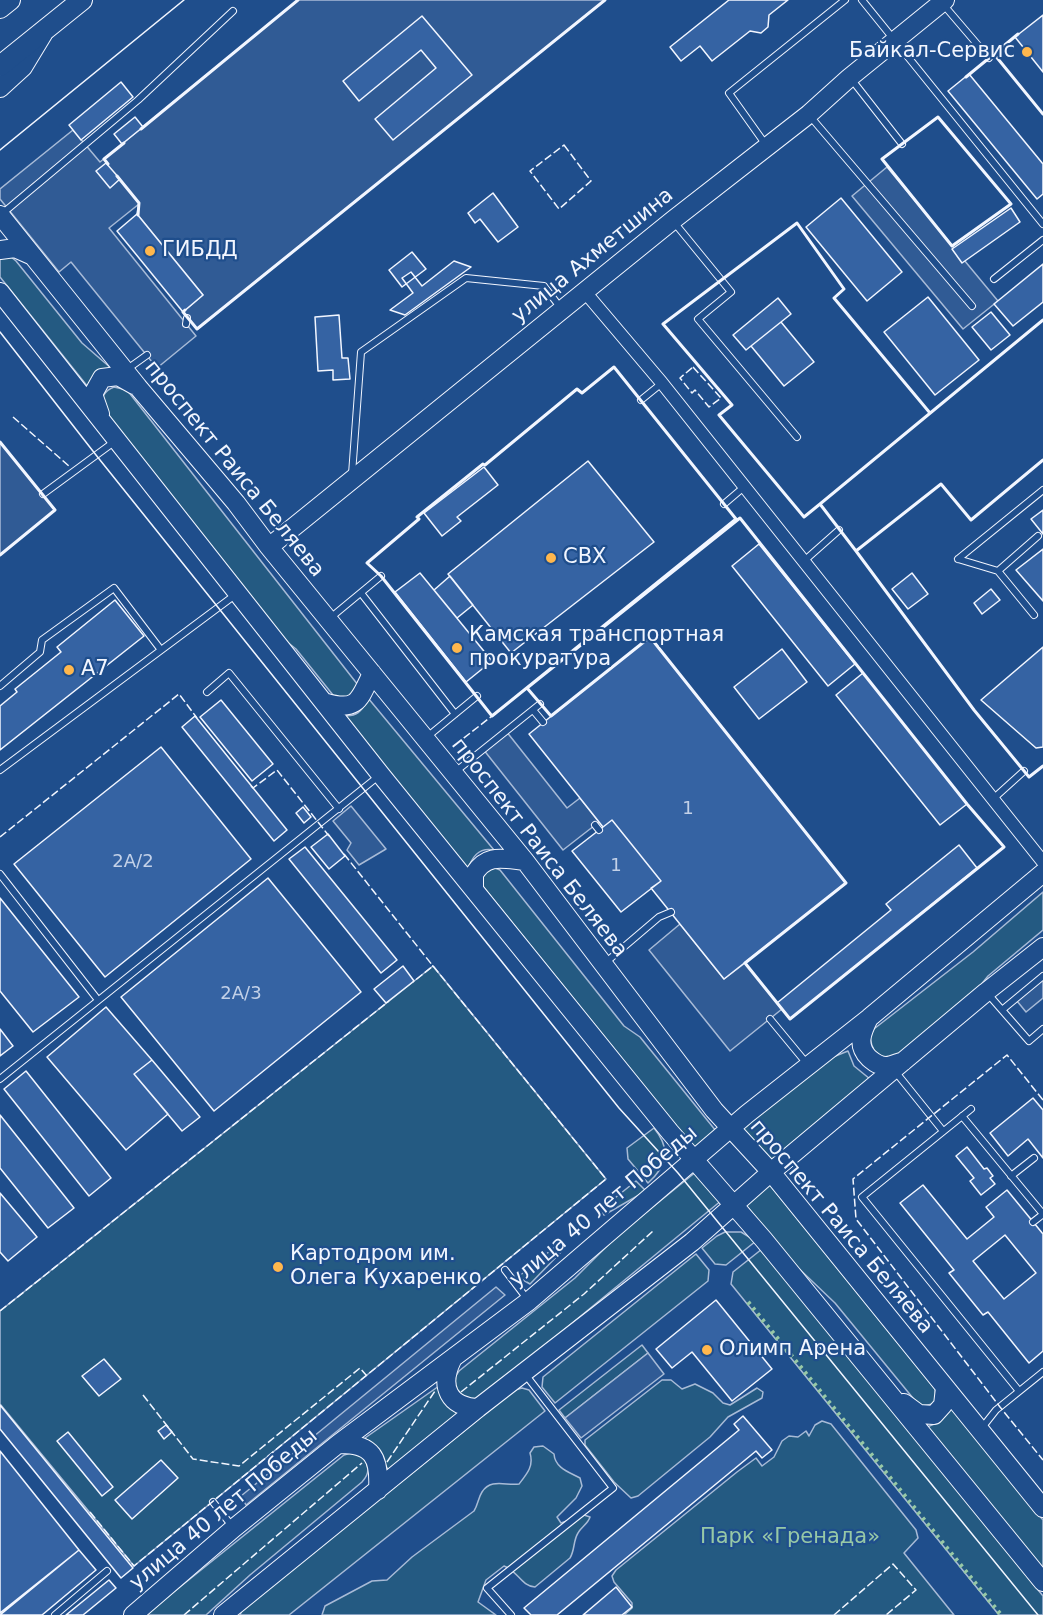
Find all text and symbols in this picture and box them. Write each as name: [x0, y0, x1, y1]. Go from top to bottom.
place label: Байкал-Сервис: [849, 39, 1015, 65]
marker: Байкал-Сервис: [1020, 45, 1034, 59]
street label: улица Ахметшина: [507, 183, 679, 329]
place label: ГИБДД: [162, 238, 238, 264]
marker: ГИБДД: [143, 244, 157, 258]
street label: проспект Раиса Беляева: [139, 356, 329, 582]
place label: СВХ: [563, 545, 606, 571]
marker: СВХ: [544, 551, 558, 565]
place label: Камская транспортная прокуратура: [469, 623, 724, 673]
marker: Камская транспортная прокуратура: [450, 641, 464, 655]
place label: А7: [81, 657, 109, 683]
marker: А7: [62, 663, 76, 677]
street label: проспект Раиса Беляева: [445, 733, 633, 963]
house number: 1: [682, 798, 694, 820]
house number: 2А/2: [112, 851, 154, 873]
house number: 1: [610, 855, 622, 877]
house number: 2А/3: [220, 983, 262, 1005]
street label: проспект Раиса Беляева: [744, 1115, 938, 1339]
street label: улица 40 лет Победы: [505, 1121, 703, 1293]
place label: Картодром им. Олега Кухаренко: [290, 1242, 482, 1292]
marker: Картодром им. Олега Кухаренко: [271, 1260, 285, 1274]
place label: Олимп Арена: [719, 1337, 866, 1363]
marker: Олимп Арена: [700, 1343, 714, 1357]
street label: улица 40 лет Победы: [125, 1424, 323, 1596]
park label: Парк «Гренада»: [700, 1525, 880, 1551]

